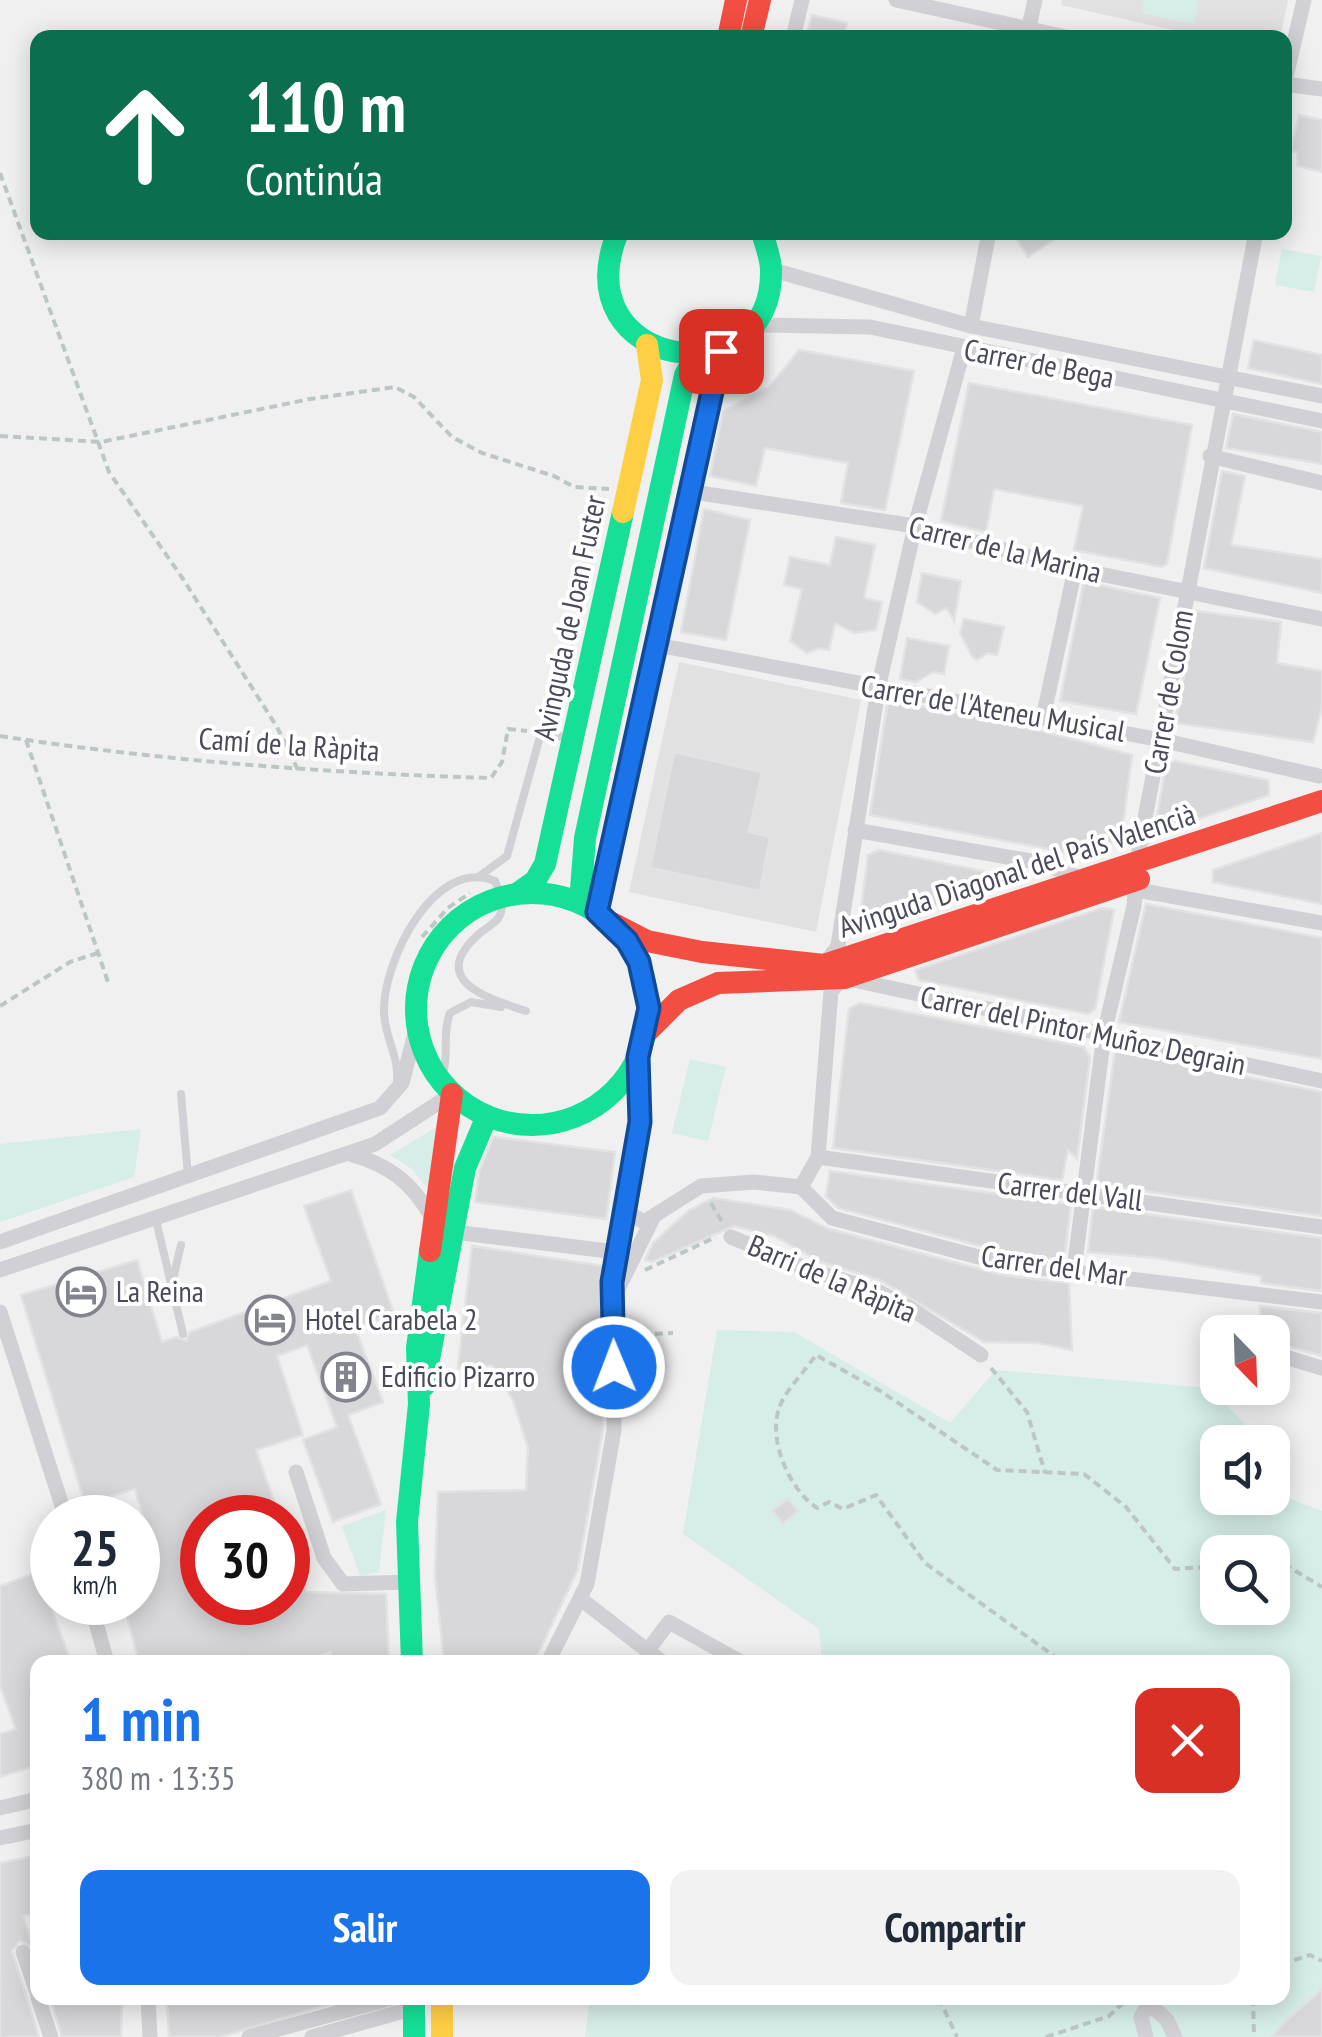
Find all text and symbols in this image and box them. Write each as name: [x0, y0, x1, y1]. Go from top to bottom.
text: 110 m: [245, 61, 406, 151]
icon: ahead: [80, 70, 210, 200]
text: Continúa: [245, 149, 383, 207]
pin: [679, 309, 764, 394]
icon: arrive: [694, 324, 749, 379]
street label: Carrer de Bega: [961, 329, 1117, 396]
street label: Avinguda de Joan Fuster: [524, 491, 614, 744]
street label: Carrer de la Marina: [905, 506, 1106, 591]
street label: Carrer de Colom: [1134, 607, 1201, 777]
street label: Carrer de l'Ateneu Musical: [858, 665, 1128, 750]
street label: Camí de la Ràpita: [197, 718, 381, 769]
street label: Avinguda Diagonal del País Valencià: [833, 793, 1200, 946]
street label: Carrer del Pintor Muñoz Degrain: [917, 976, 1249, 1083]
street label: Carrer del Vall: [996, 1162, 1145, 1219]
street label: Barri de la Ràpita: [743, 1225, 922, 1330]
street label: Carrer del Mar: [979, 1235, 1130, 1294]
hotel icon: La Reina: [55, 1266, 107, 1318]
place label: La Reina: [116, 1271, 204, 1310]
hotel icon: Hotel Carabela 2: [244, 1294, 296, 1346]
place label: Hotel Carabela 2: [305, 1299, 478, 1338]
position arrow: [562, 1315, 666, 1419]
north arrow: [1200, 1315, 1290, 1405]
map controls: [1200, 1315, 1290, 1625]
building icon: Edificio Pizarro: [320, 1351, 372, 1403]
place label: Edificio Pizarro: [381, 1356, 535, 1395]
button: sound: [1200, 1425, 1290, 1515]
speed limit sign: 30: [180, 1495, 310, 1625]
text: 25: [71, 1515, 119, 1580]
button: search: [1200, 1535, 1290, 1625]
text: km/h: [73, 1569, 117, 1601]
text: 1 min: [80, 1680, 201, 1758]
button: close: [1135, 1688, 1240, 1793]
text: 380 m · 13:35: [80, 1757, 235, 1799]
button: Salir: [80, 1870, 650, 1985]
button: Compartir: [670, 1870, 1240, 1985]

